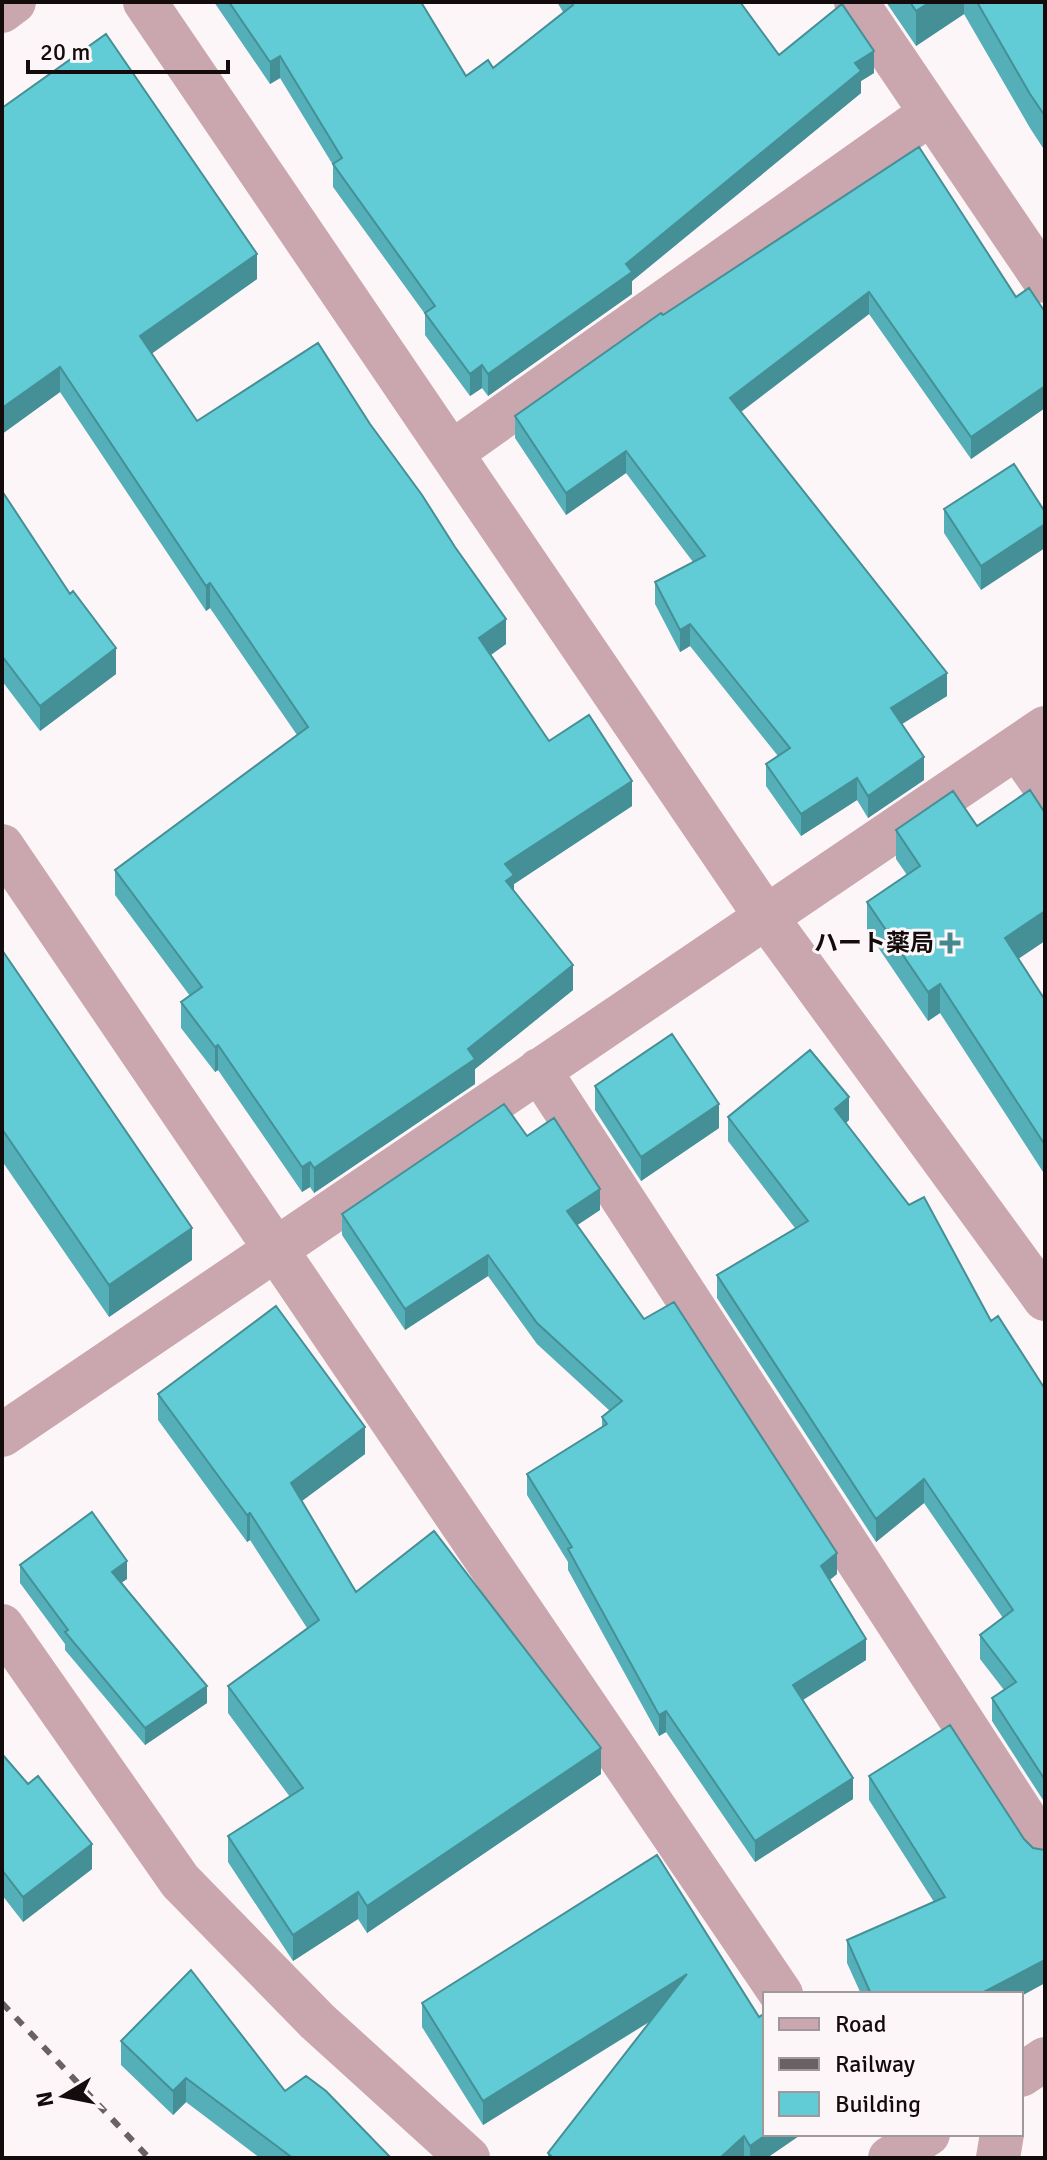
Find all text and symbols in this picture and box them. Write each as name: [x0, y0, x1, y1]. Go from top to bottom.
scale bar: [28, 24, 228, 74]
text: 20 m: [40, 37, 90, 67]
place label: ハート薬局: [814, 928, 934, 958]
marker: ハート薬局: [941, 934, 959, 952]
legend: [763, 1992, 1023, 2136]
text: Road: [835, 2009, 886, 2039]
text: Railway: [835, 2049, 915, 2079]
north arrow: [24, 2056, 104, 2136]
text: Building: [835, 2089, 921, 2119]
text: N: [30, 2090, 59, 2109]

